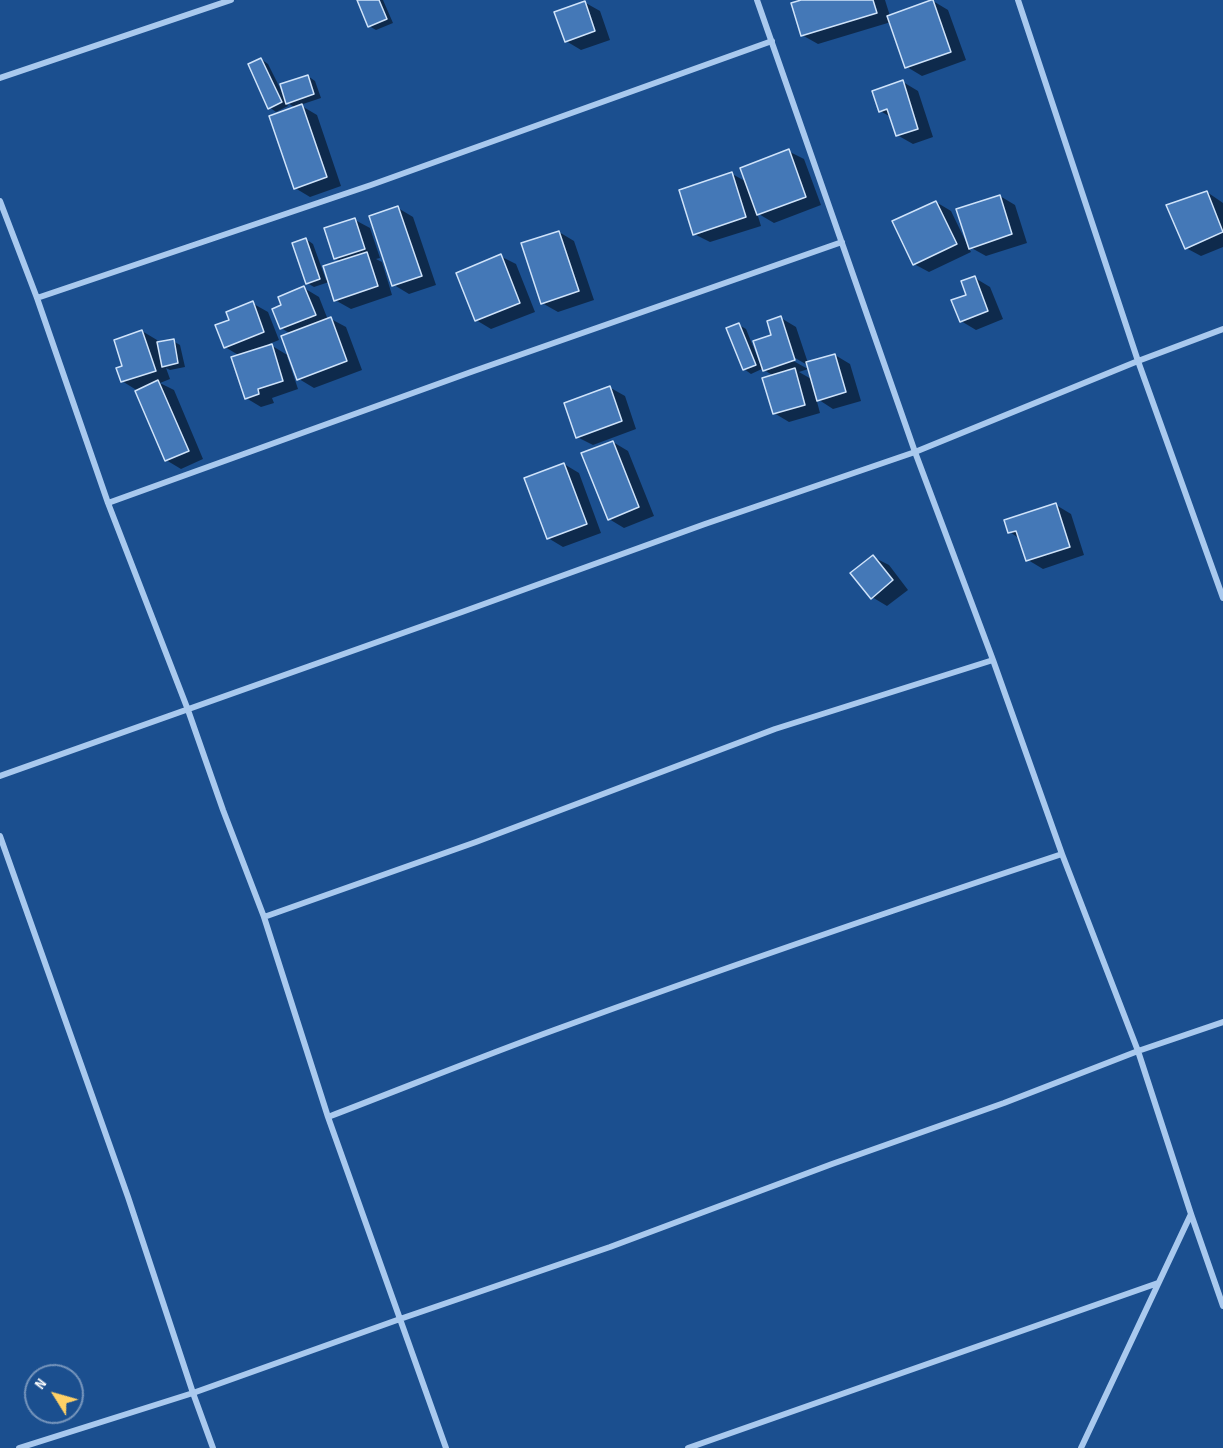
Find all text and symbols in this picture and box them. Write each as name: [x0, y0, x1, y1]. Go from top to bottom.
north arrow: [24, 1364, 84, 1424]
text: N: [31, 1375, 51, 1393]

